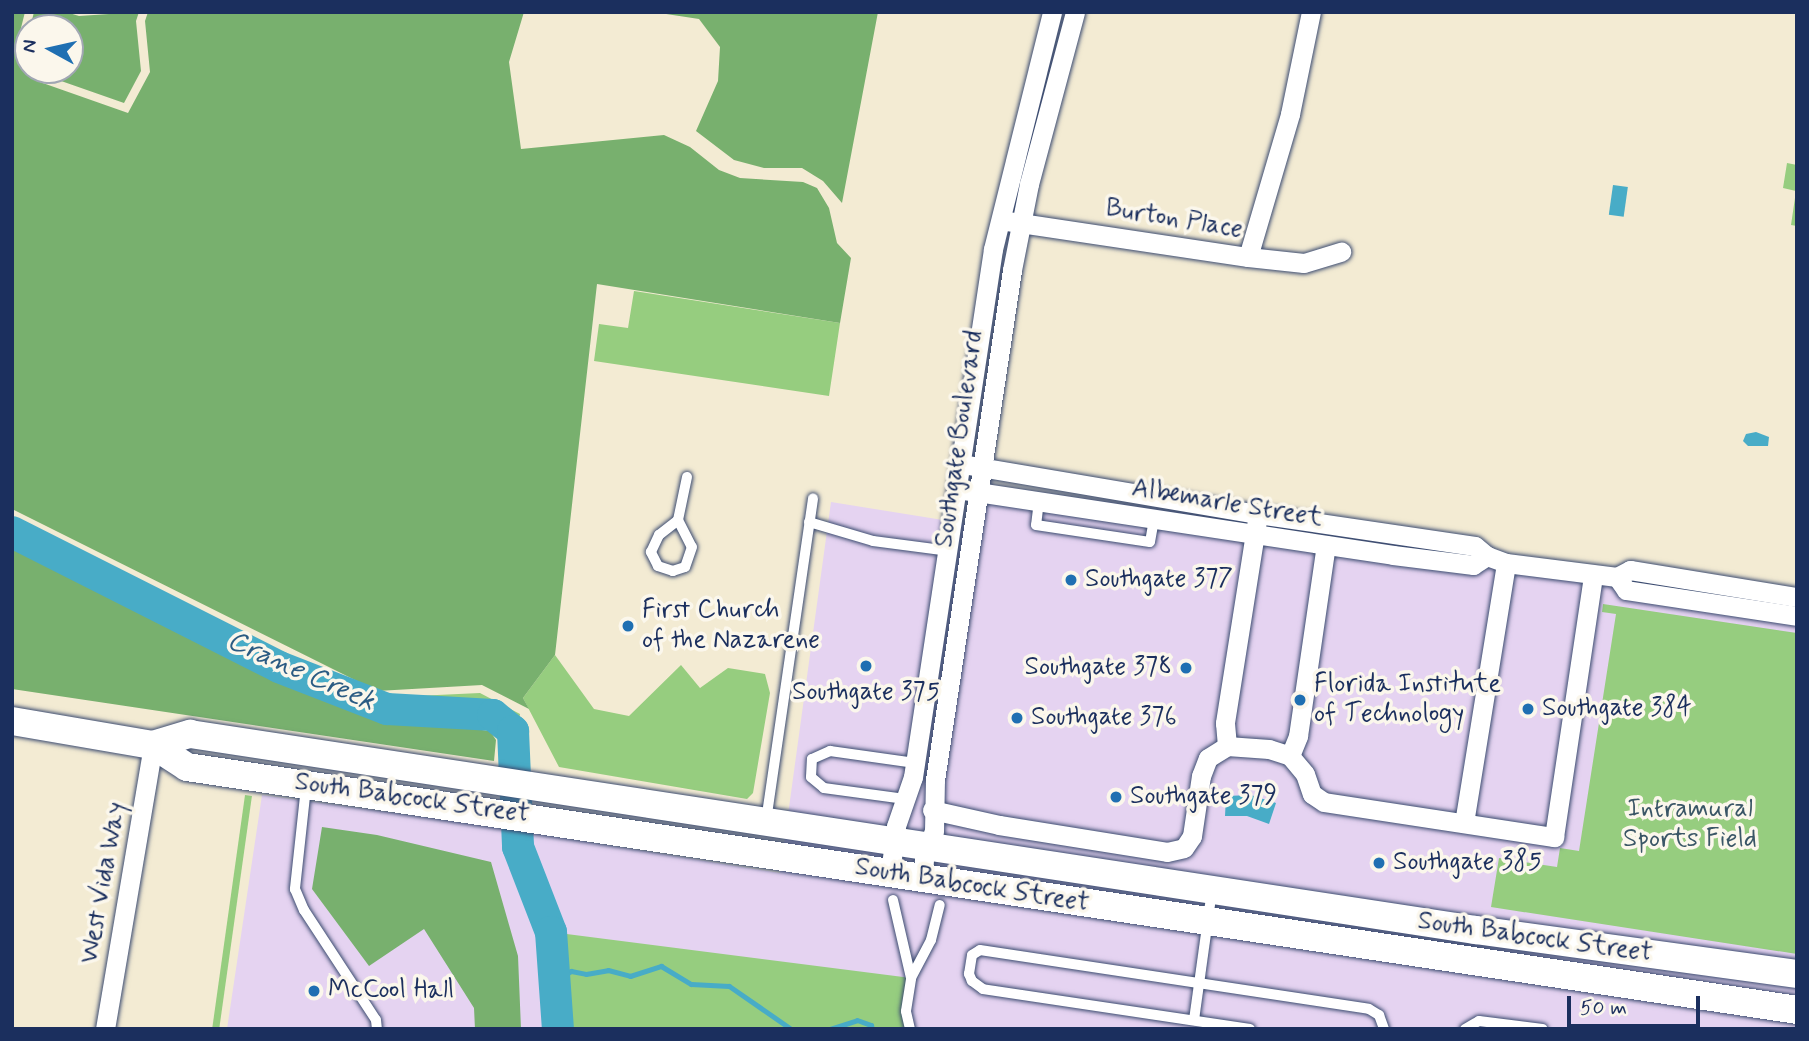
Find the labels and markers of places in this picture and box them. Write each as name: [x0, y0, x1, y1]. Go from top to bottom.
place label: Southgate 377: [1085, 564, 1233, 596]
marker: Southgate 377: [1063, 572, 1079, 588]
place label: First Church of the Nazarene: [642, 595, 819, 656]
marker: First Church of the Nazarene: [620, 618, 636, 634]
place label: Southgate 378: [1025, 652, 1172, 684]
marker: Southgate 375: [858, 658, 874, 674]
marker: Southgate 378: [1178, 660, 1194, 676]
place label: Florida Institute of Technology: [1314, 669, 1501, 730]
place label: Southgate 375: [792, 677, 940, 709]
marker: Florida Institute of Technology: [1292, 692, 1308, 708]
place label: Southgate 384: [1542, 693, 1692, 725]
marker: Southgate 384: [1520, 701, 1536, 717]
place label: Southgate 376: [1031, 702, 1177, 734]
marker: Southgate 376: [1009, 710, 1025, 726]
place label: Southgate 379: [1130, 781, 1277, 813]
marker: Southgate 379: [1108, 789, 1124, 805]
place label: Southgate 385: [1393, 847, 1542, 879]
marker: Southgate 385: [1371, 855, 1387, 871]
place label: McCool Hall: [328, 975, 455, 1007]
marker: McCool Hall: [306, 983, 322, 999]

